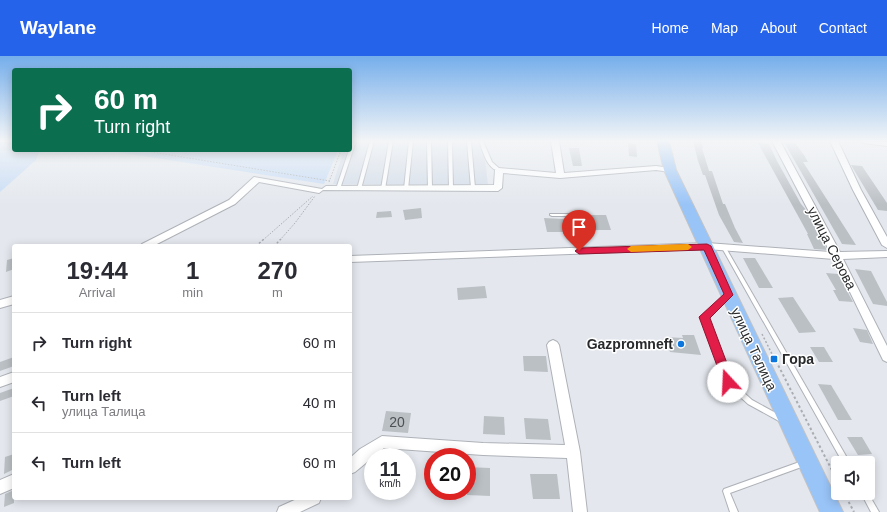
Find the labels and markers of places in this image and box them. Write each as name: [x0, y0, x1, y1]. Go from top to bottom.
pin: [562, 210, 596, 251]
place label: Gazpromneft: [587, 336, 673, 352]
marker: Gazpromneft: [676, 339, 686, 349]
place label: Гора: [782, 351, 814, 367]
marker: Гора: [769, 354, 779, 364]

